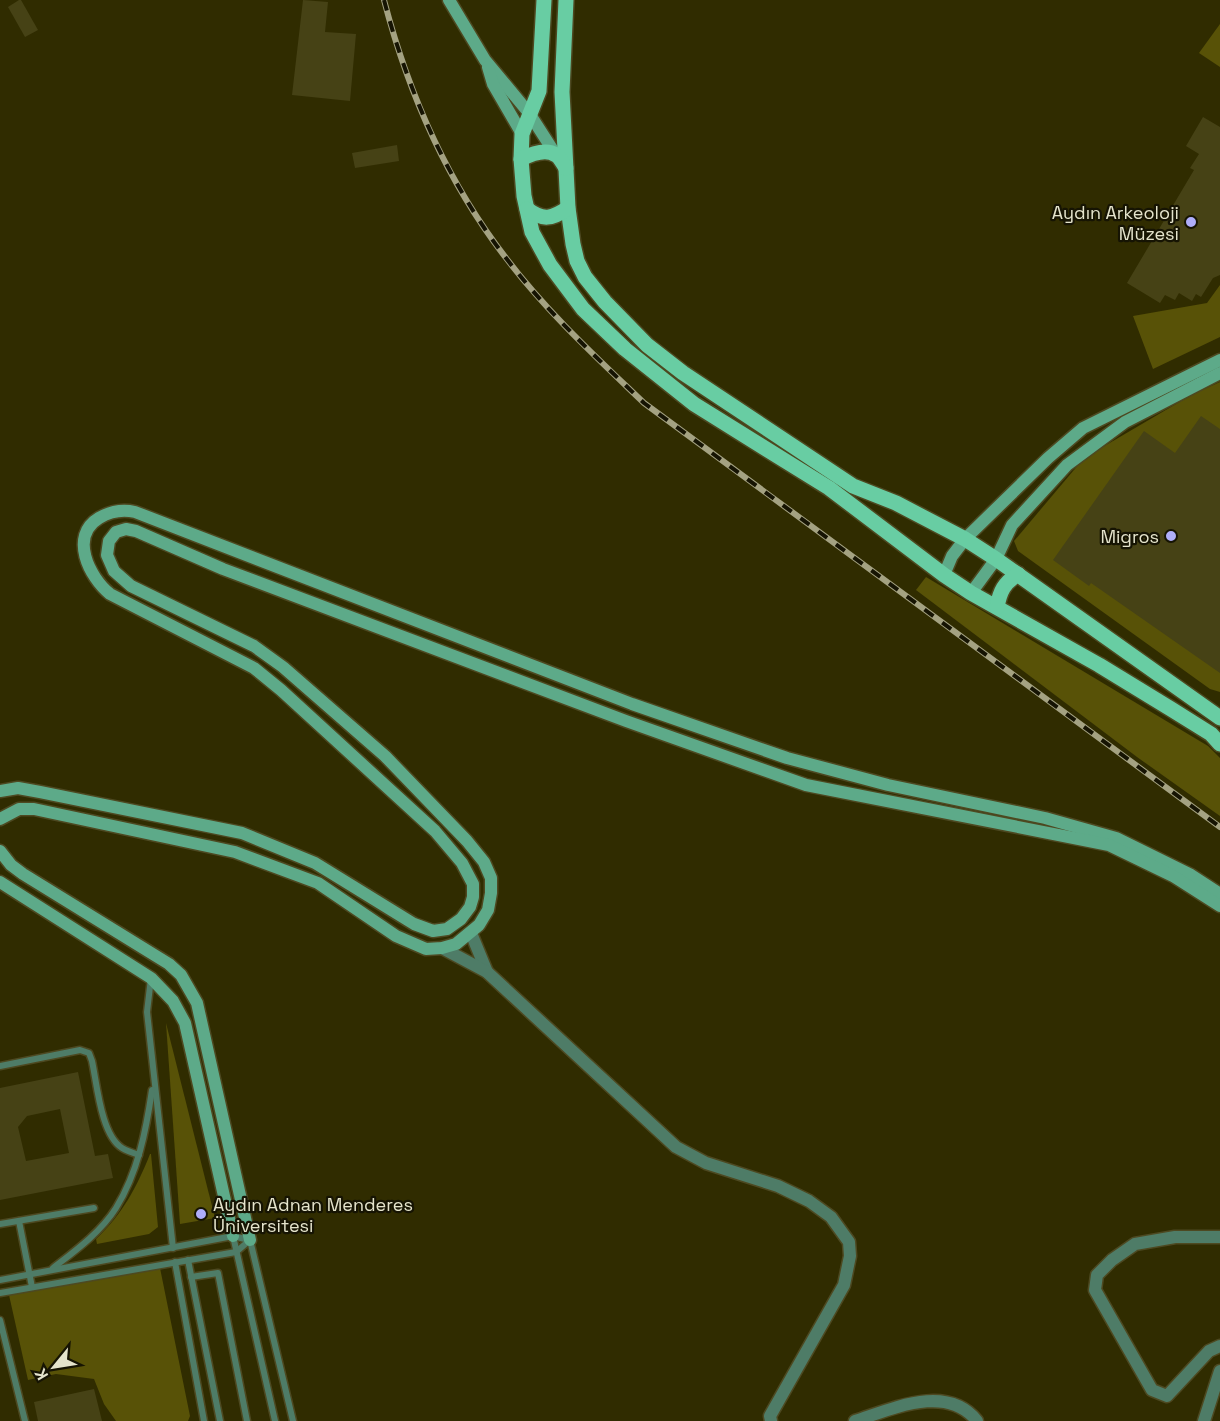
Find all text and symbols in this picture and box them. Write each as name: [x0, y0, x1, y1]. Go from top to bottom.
place label: Aydın Arkeoloji Müzesi: [1052, 201, 1179, 245]
marker: Aydın Arkeoloji Müzesi: [1184, 215, 1198, 229]
place label: Migros: [1100, 525, 1159, 548]
marker: Migros: [1164, 529, 1178, 543]
place label: Aydın Adnan Menderes Üniversitesi: [213, 1193, 413, 1237]
marker: Aydın Adnan Menderes Üniversitesi: [194, 1207, 208, 1221]
north arrow: [24, 1337, 84, 1397]
text: K: [30, 1365, 53, 1384]

